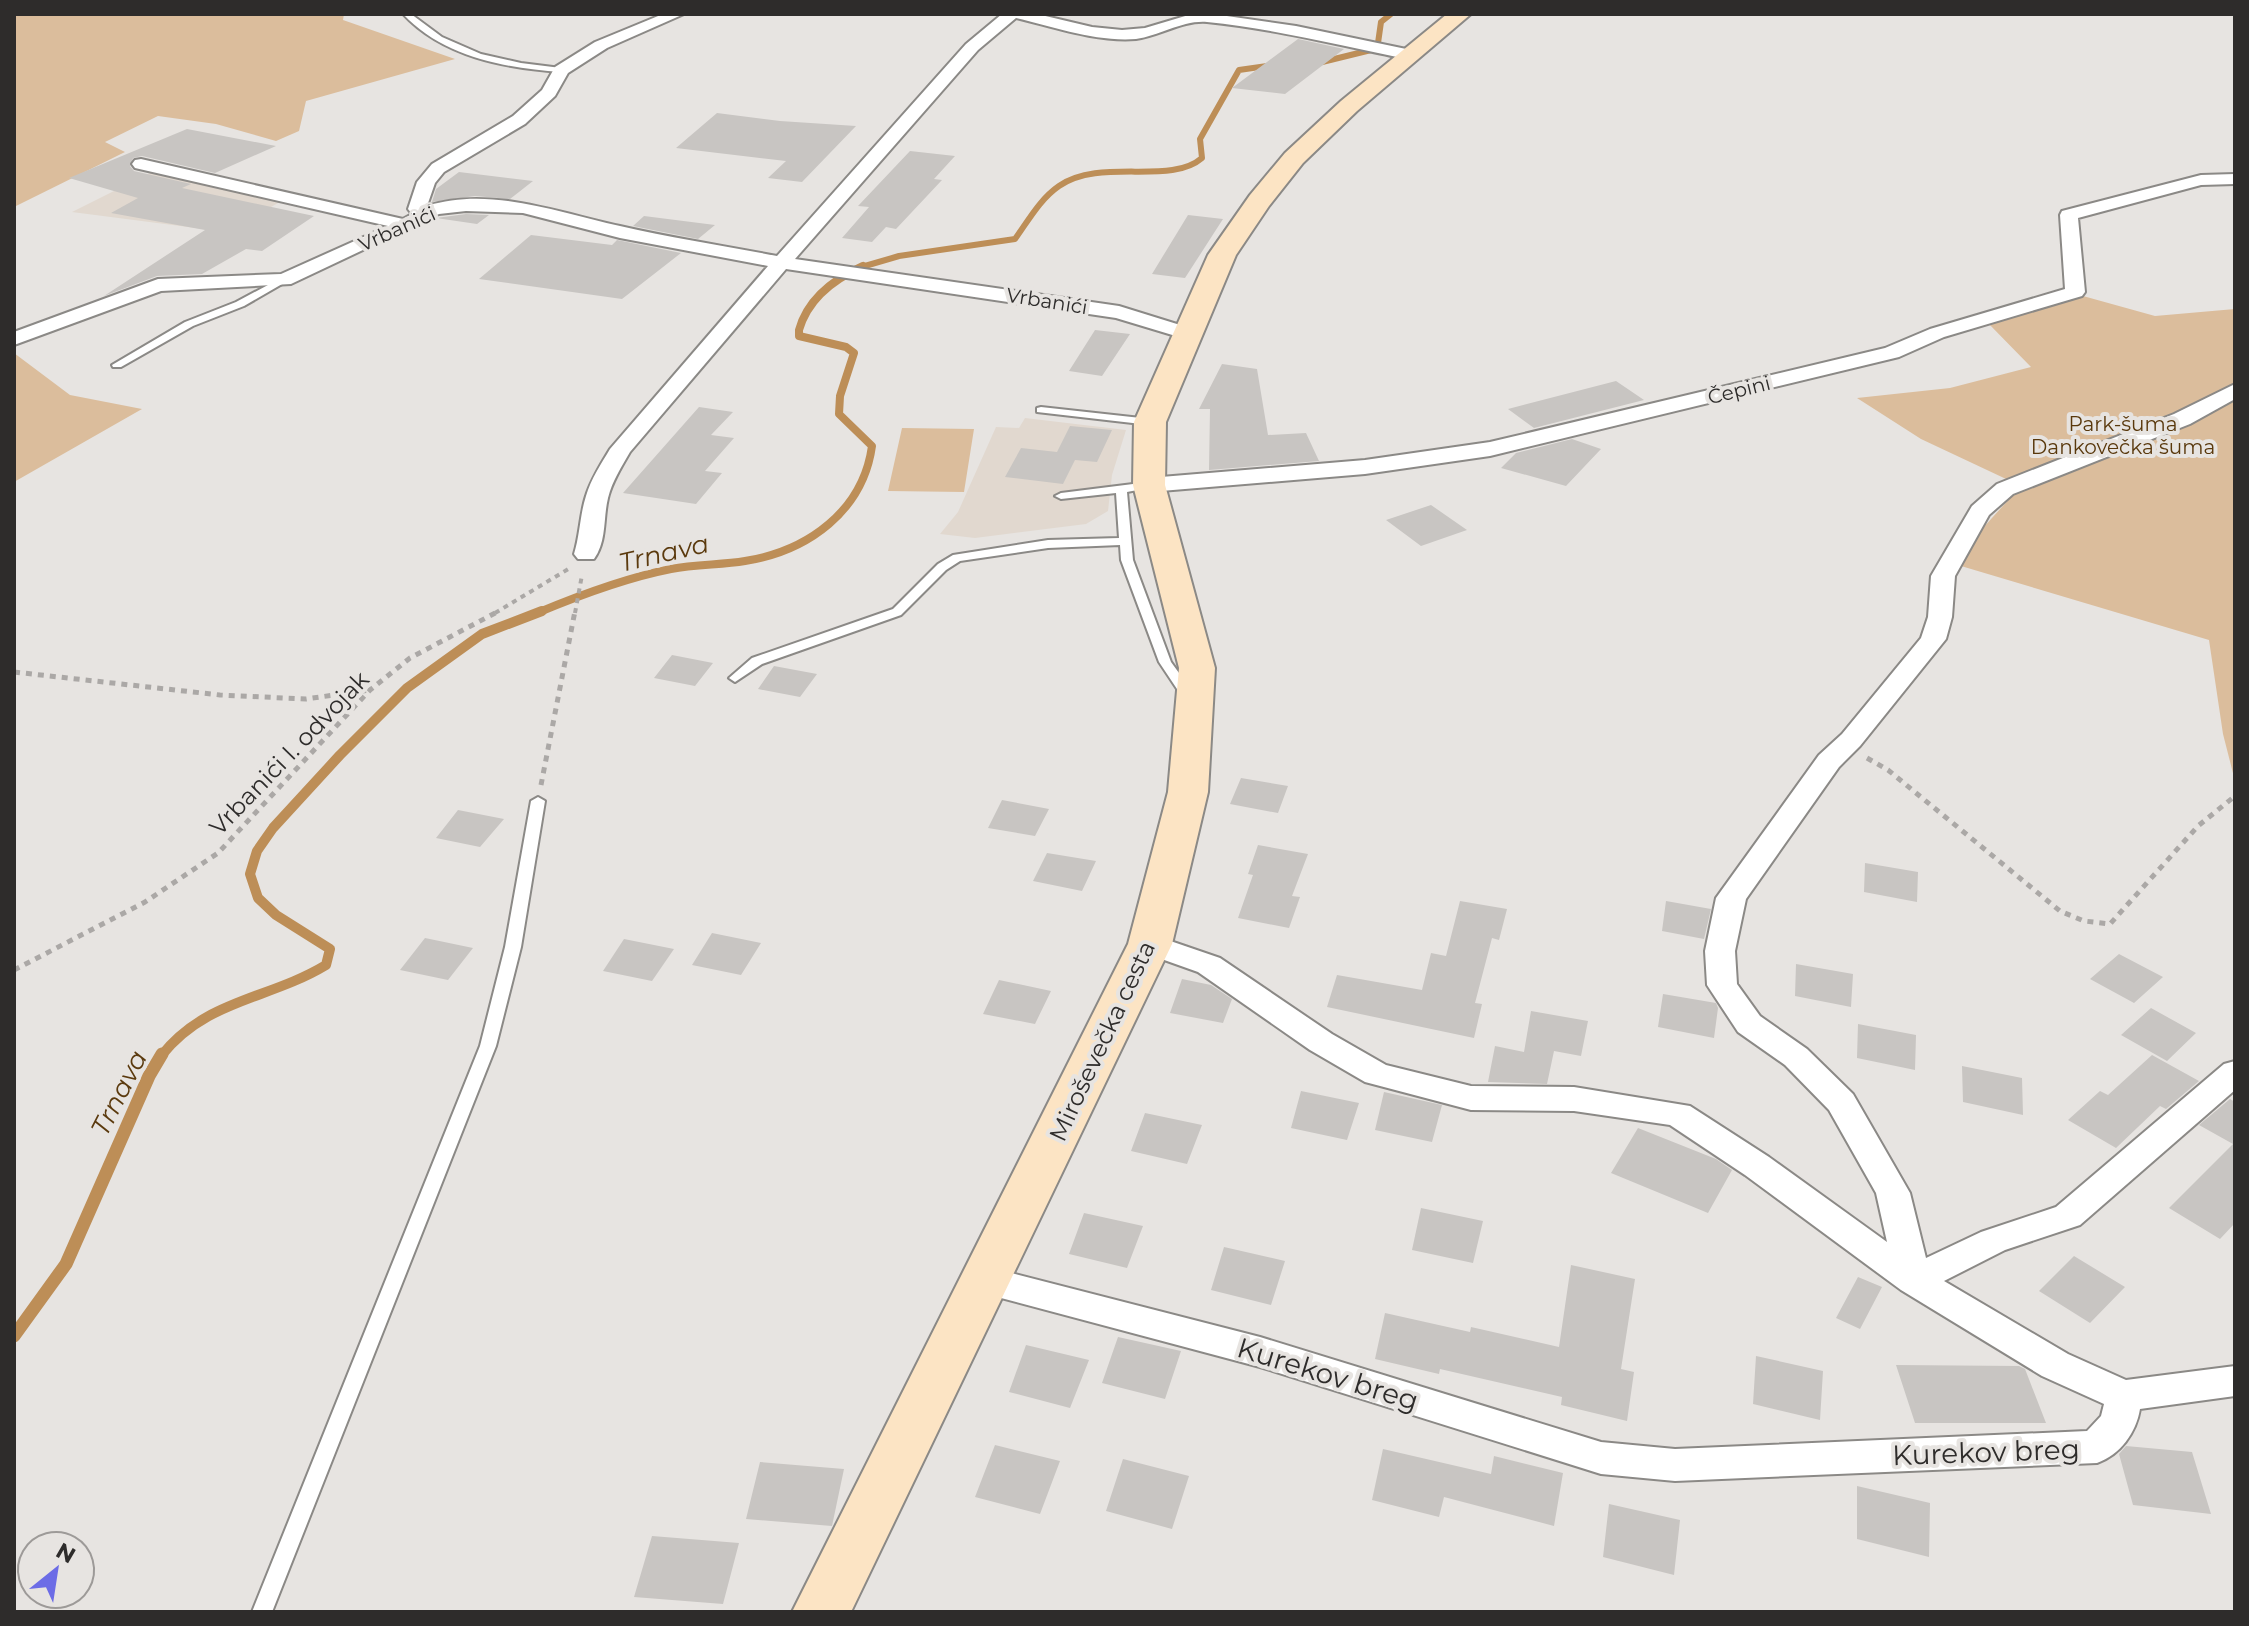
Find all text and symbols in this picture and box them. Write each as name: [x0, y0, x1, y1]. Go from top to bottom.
street label: Vrbanići: [355, 201, 439, 257]
street label: Vrbanići: [1005, 283, 1089, 319]
street label: Čepini: [1705, 371, 1773, 409]
park label: Park-šuma Dankovečka šuma: [2031, 412, 2215, 459]
water label: Trnava: [616, 527, 712, 579]
street label: Vrbanići I. odvojak: [203, 664, 375, 841]
street label: Miroševečka cesta: [1043, 936, 1161, 1146]
water label: Trnava: [84, 1045, 154, 1141]
street label: Kurekov breg: [1233, 1330, 1423, 1418]
street label: Kurekov breg: [1892, 1432, 2080, 1472]
north arrow: [16, 1530, 96, 1610]
text: N: [51, 1537, 80, 1569]

